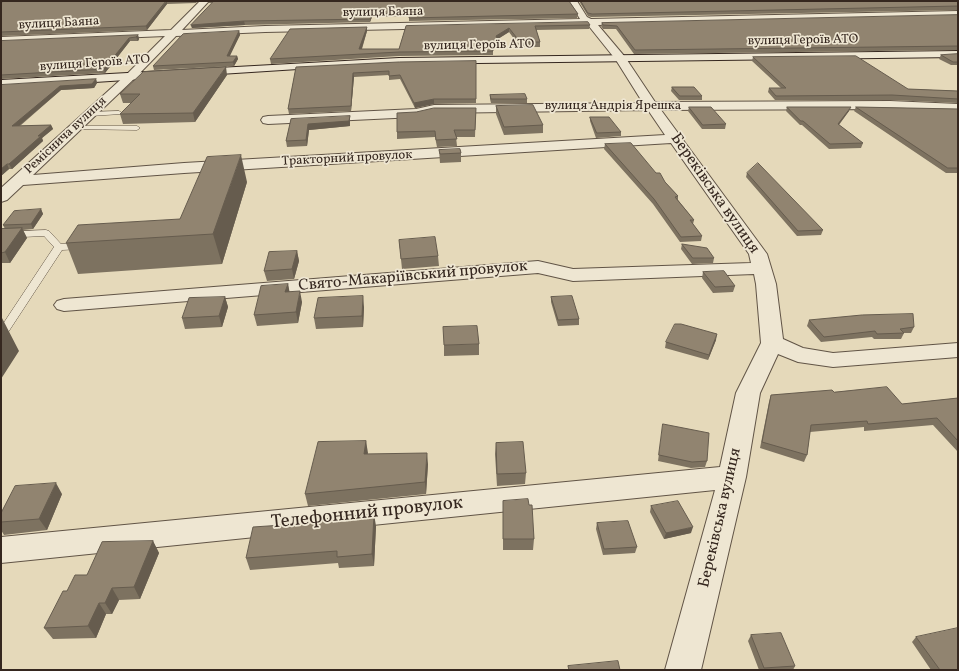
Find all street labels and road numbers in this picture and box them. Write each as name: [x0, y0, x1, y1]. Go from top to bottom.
street label: вулиця Баяна: [342, 4, 424, 22]
street label: вулиця Баяна: [18, 14, 100, 34]
street label: вулиця Героїв АТО: [748, 32, 858, 50]
street label: вулиця Героїв АТО: [424, 37, 534, 55]
street label: вулиця Героїв АТО: [39, 52, 151, 76]
street label: Реміснича вулиця: [22, 94, 110, 178]
street label: вулиця Андрія Ярешка: [545, 99, 681, 115]
street label: Береківська вулиця: [665, 130, 763, 258]
street label: Тракторний провулок: [281, 148, 413, 170]
street label: Свято-Макаріївський провулок: [298, 257, 528, 297]
street label: Береківська вулиця: [696, 446, 746, 590]
street label: Телефонний провулок: [270, 493, 464, 535]

